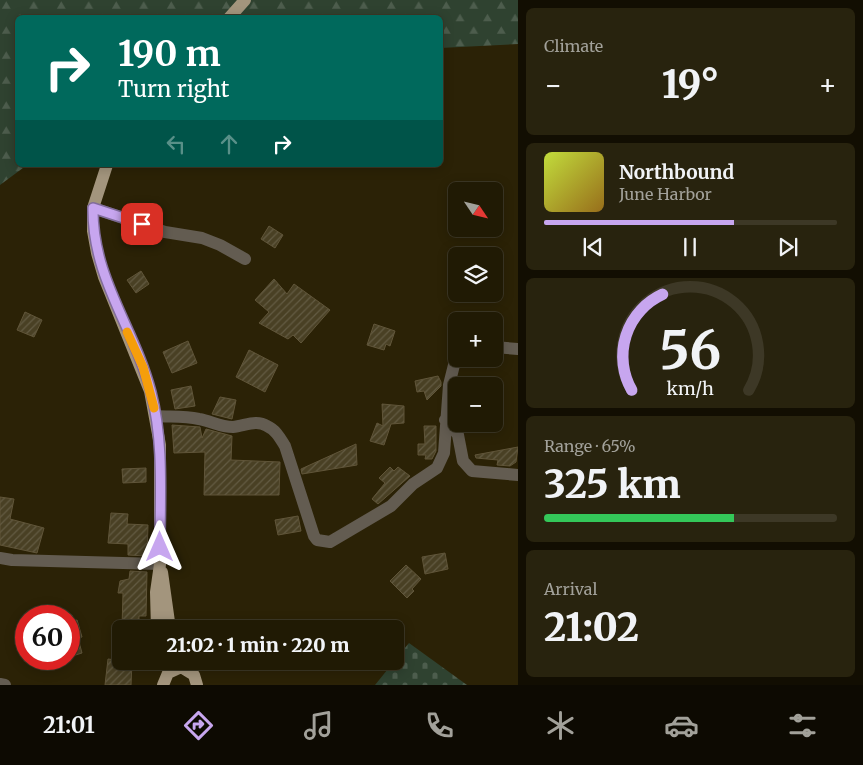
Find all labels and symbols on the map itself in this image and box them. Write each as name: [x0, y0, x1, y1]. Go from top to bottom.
north arrow: [448, 182, 502, 238]
pin: [121, 203, 163, 245]
position arrow: [133, 520, 185, 572]
speed limit sign: 60: [15, 605, 80, 670]

